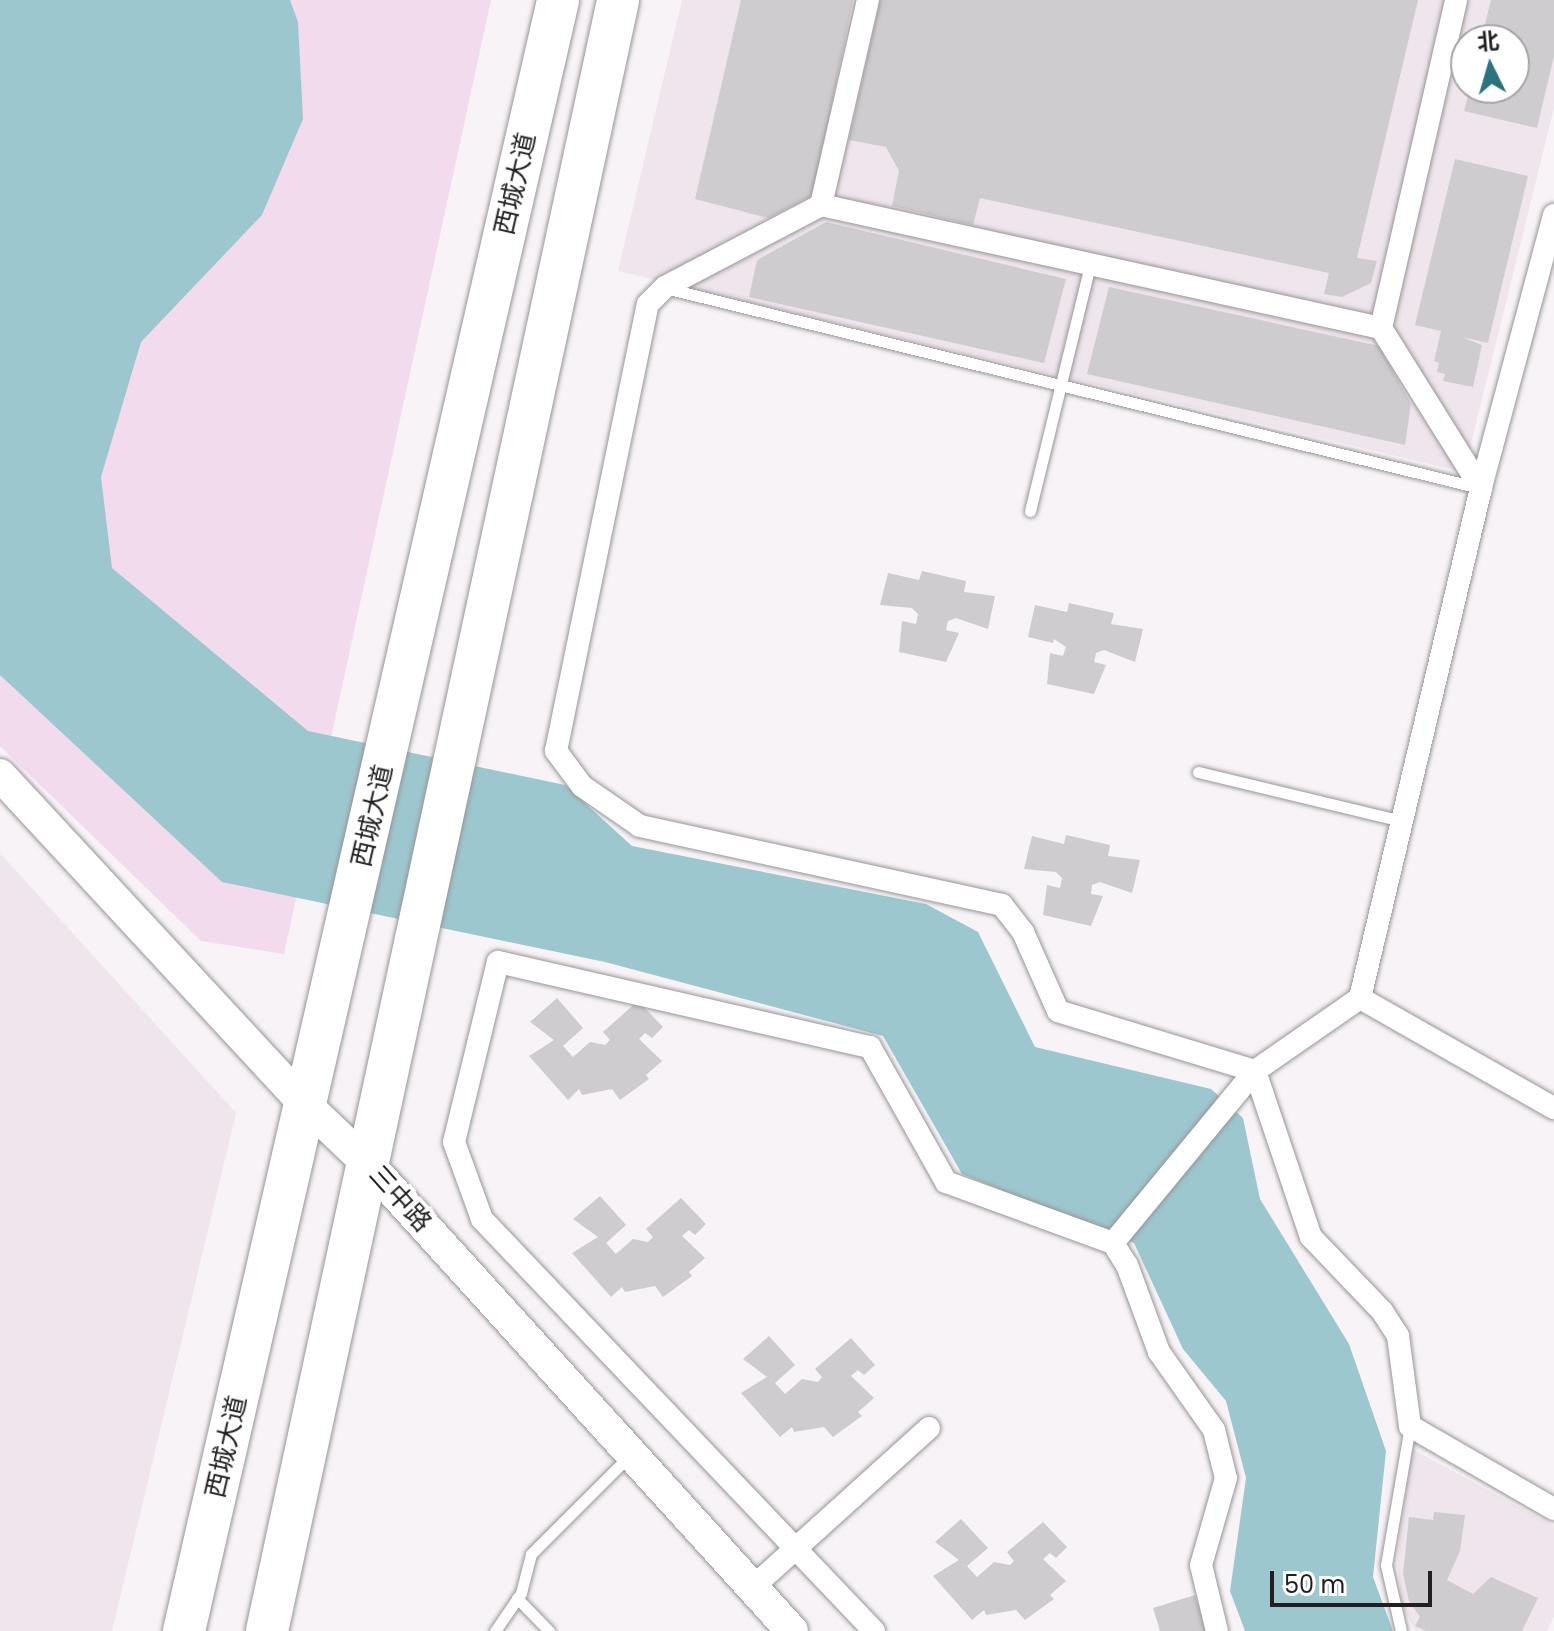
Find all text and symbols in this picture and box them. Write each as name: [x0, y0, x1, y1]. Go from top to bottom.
north arrow: [1450, 24, 1530, 104]
text: 北: [1476, 25, 1500, 58]
street label: 西城大道: [489, 130, 543, 238]
street label: 西城大道: [346, 762, 400, 870]
street label: 三中路: [362, 1160, 438, 1238]
street label: 西城大道: [200, 1393, 254, 1501]
scale bar: [1274, 1555, 1436, 1605]
text: 50 m: [1284, 1568, 1345, 1601]

